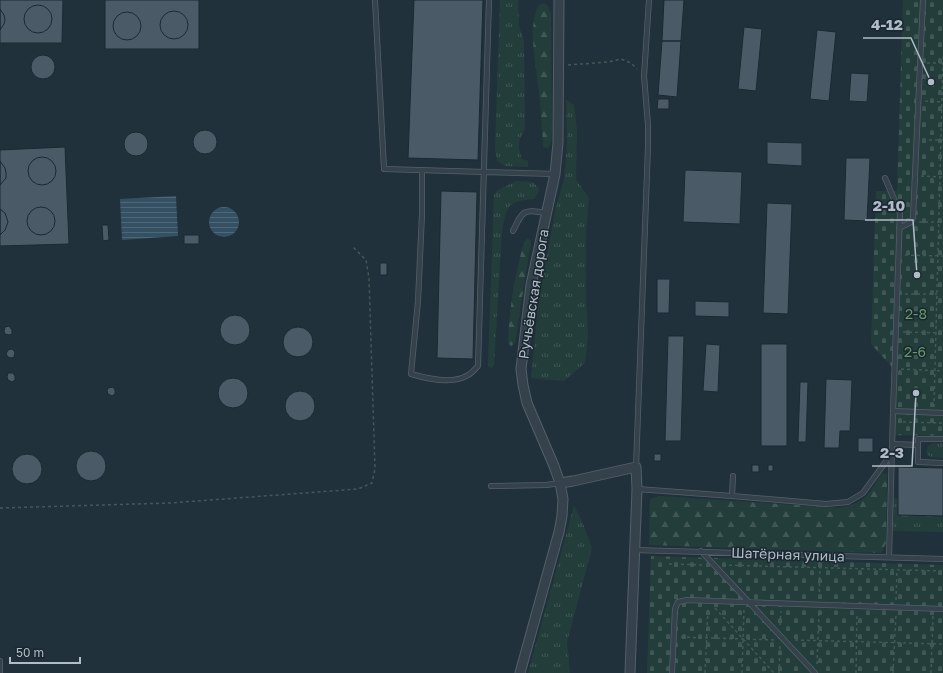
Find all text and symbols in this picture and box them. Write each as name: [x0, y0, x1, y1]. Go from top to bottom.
callout: 4-12: [863, 11, 911, 38]
text: 4-12: [871, 15, 903, 33]
callout: 2-10: [865, 193, 913, 220]
text: 2-10: [873, 196, 905, 214]
street label: Ручьёвская дорога: [514, 228, 552, 360]
park label: 2-8: [905, 305, 927, 322]
park label: 2-6: [904, 343, 926, 360]
callout: 2-3: [872, 439, 912, 466]
text: 2-3: [880, 443, 904, 461]
street label: Шатёрная улица: [731, 544, 845, 564]
scale bar: [10, 639, 80, 665]
text: 50 m: [16, 645, 44, 660]

